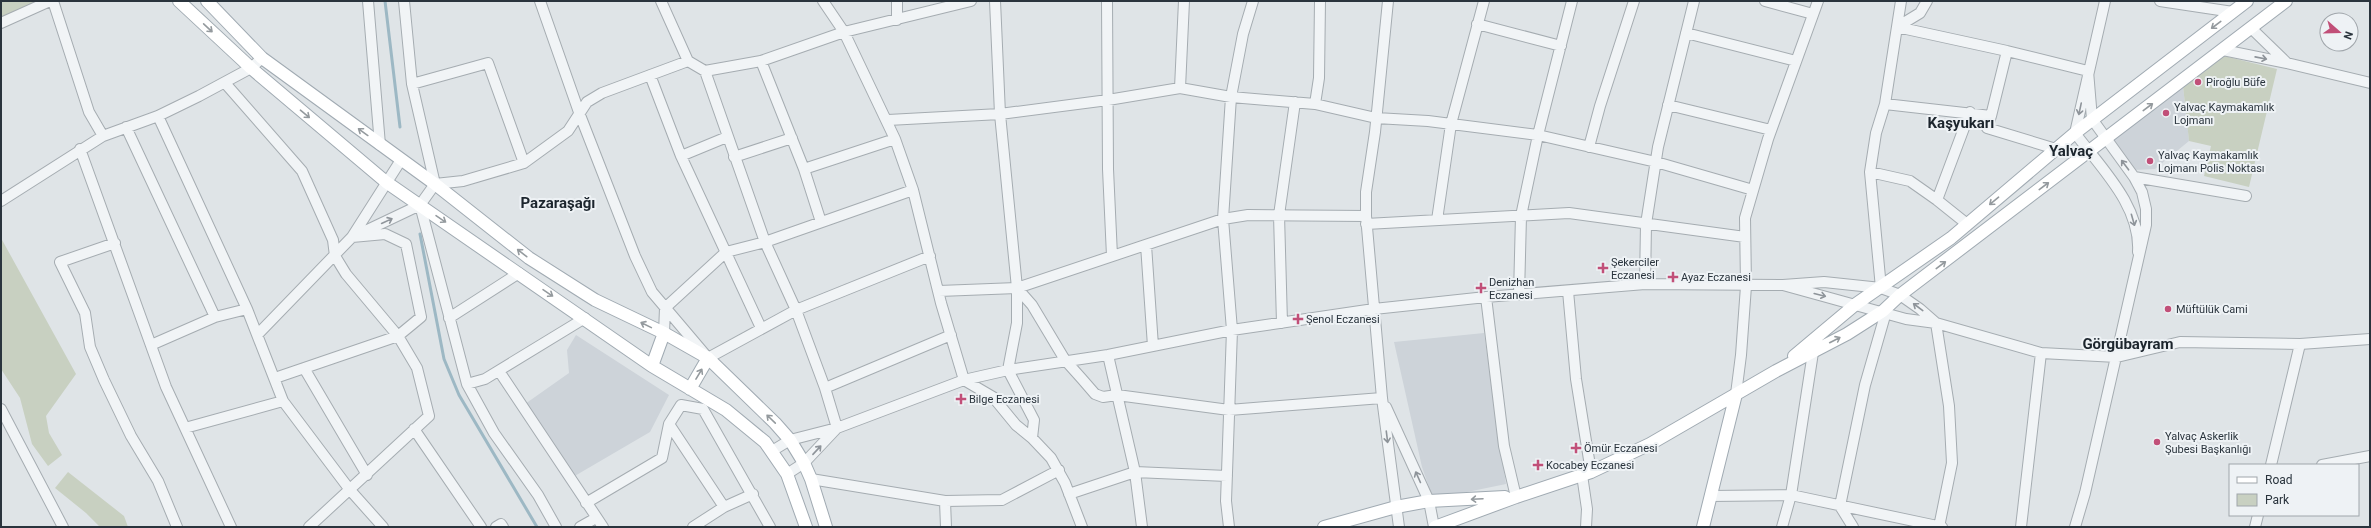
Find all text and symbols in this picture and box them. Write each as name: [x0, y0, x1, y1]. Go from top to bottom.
north arrow: [2319, 12, 2359, 52]
one-way arrow: [2211, 20, 2222, 29]
one-way arrow: [203, 23, 213, 32]
text: N: [2340, 29, 2355, 41]
one-way arrow: [2254, 54, 2267, 62]
place label: Piroğlu Büfe: [2206, 76, 2266, 89]
marker: Piroğlu Büfe: [2193, 77, 2203, 87]
place label: Yalvaç Kaymakamlık Lojmanı: [2174, 101, 2275, 127]
one-way arrow: [2075, 102, 2083, 115]
one-way arrow: [2142, 103, 2153, 112]
marker: Yalvaç Kaymakamlık Lojmanı: [2161, 108, 2171, 118]
one-way arrow: [300, 109, 310, 118]
district label: Kaşyukarı: [1928, 114, 1994, 132]
one-way arrow: [357, 128, 368, 136]
district label: Yalvaç: [2049, 142, 2093, 160]
place label: Yalvaç Kaymakamlık Lojmanı Polis Noktası: [2158, 149, 2265, 175]
marker: Yalvaç Kaymakamlık Lojmanı Polis Noktası: [2145, 156, 2155, 166]
one-way arrow: [2121, 159, 2129, 170]
one-way arrow: [2039, 182, 2050, 191]
district label: Pazaraşağı: [521, 194, 595, 212]
one-way arrow: [1989, 197, 2000, 206]
one-way arrow: [2130, 213, 2137, 226]
one-way arrow: [435, 215, 446, 223]
one-way arrow: [381, 217, 393, 224]
one-way arrow: [517, 248, 528, 257]
place label: Şekerciler Eczanesi: [1611, 256, 1659, 282]
one-way arrow: [1935, 260, 1946, 269]
marker: Şekerciler Eczanesi: [1598, 263, 1608, 273]
place label: Ayaz Eczanesi: [1681, 271, 1751, 284]
marker: Ayaz Eczanesi: [1668, 272, 1678, 282]
place label: Denizhan Eczanesi: [1489, 276, 1534, 302]
marker: Denizhan Eczanesi: [1476, 283, 1486, 293]
one-way arrow: [542, 289, 553, 297]
one-way arrow: [1814, 292, 1827, 299]
one-way arrow: [1912, 303, 1923, 311]
place label: Müftülük Cami: [2176, 303, 2248, 316]
marker: Müftülük Cami: [2163, 304, 2173, 314]
place label: Şenol Eczanesi: [1306, 313, 1380, 326]
marker: Şenol Eczanesi: [1293, 314, 1303, 324]
one-way arrow: [641, 321, 653, 328]
district label: Görgübayram: [2082, 335, 2174, 353]
one-way arrow: [1829, 336, 1841, 344]
one-way arrow: [696, 368, 704, 380]
place label: Bilge Eczanesi: [969, 393, 1040, 406]
marker: Bilge Eczanesi: [956, 394, 966, 404]
one-way arrow: [766, 414, 776, 424]
one-way arrow: [1383, 430, 1391, 443]
place label: Yalvaç Askerlik Şubesi Başkanlığı: [2165, 430, 2251, 456]
marker: Yalvaç Askerlik Şubesi Başkanlığı: [2152, 437, 2162, 447]
place label: Ömür Eczanesi: [1584, 442, 1657, 455]
marker: Ömür Eczanesi: [1571, 443, 1581, 453]
one-way arrow: [812, 445, 822, 455]
place label: Kocabey Eczanesi: [1546, 459, 1634, 472]
marker: Kocabey Eczanesi: [1533, 460, 1543, 470]
legend: [2229, 464, 2359, 516]
one-way arrow: [1414, 471, 1421, 483]
text: Road: [2265, 473, 2293, 487]
text: Park: [2265, 493, 2290, 507]
one-way arrow: [1471, 495, 1484, 502]

